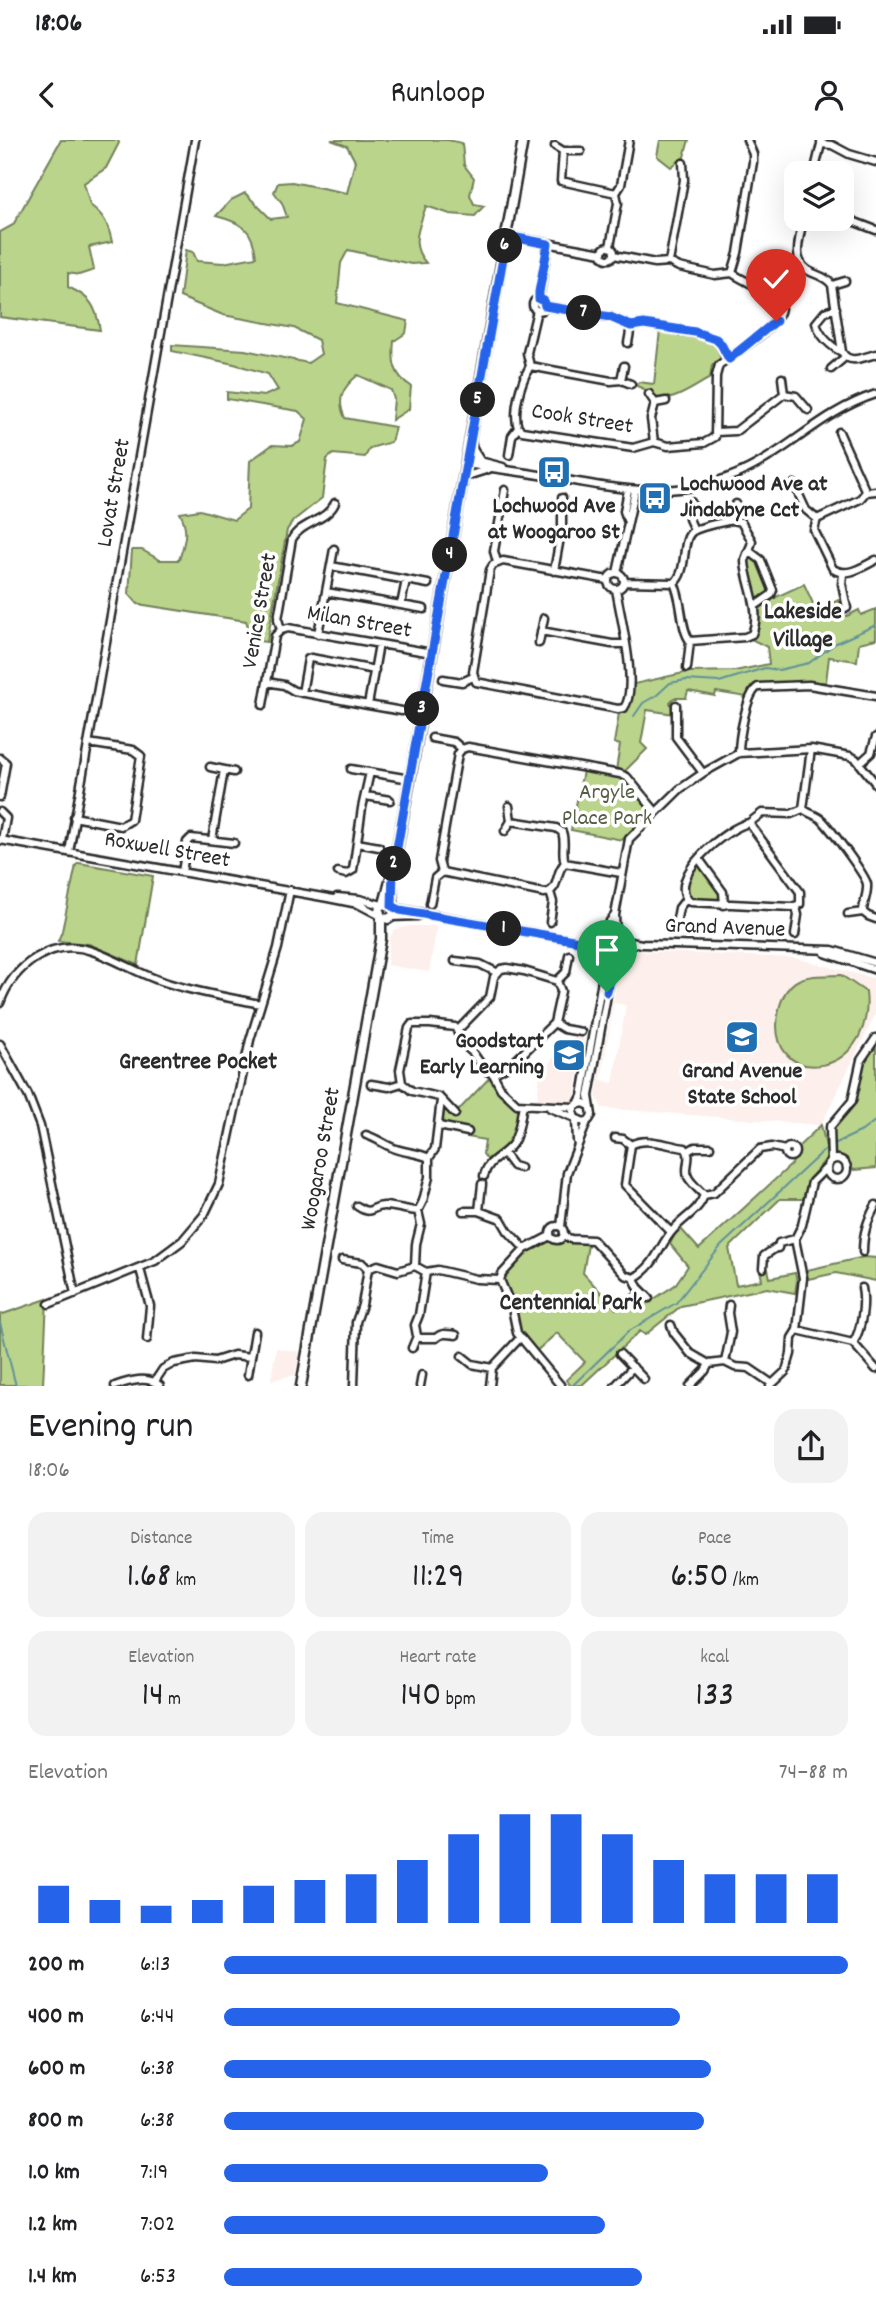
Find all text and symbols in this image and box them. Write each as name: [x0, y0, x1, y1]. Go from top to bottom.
text: 18:06: [35, 6, 82, 43]
text: Runloop: [390, 72, 486, 118]
icon: back: [28, 76, 66, 114]
icon: person: [810, 76, 848, 114]
map controls: [784, 161, 854, 231]
button: layers: [784, 161, 854, 231]
pin: 6: [488, 228, 522, 264]
text: 6: [500, 232, 509, 259]
pin: [746, 249, 806, 321]
icon: check: [757, 260, 795, 298]
pin: 7: [566, 296, 602, 330]
text: 7: [580, 299, 587, 326]
pin: 5: [461, 383, 496, 418]
text: 5: [473, 386, 482, 413]
street label: Cook Street: [529, 396, 635, 444]
street label: Lovat Street: [89, 436, 141, 550]
bus stop icon: Lochwood Ave at Woogaroo St: [535, 453, 573, 491]
place label: Lochwood Ave at Jindabyne Cct: [680, 469, 828, 528]
bus stop icon: Lochwood Ave at Jindabyne Cct: [636, 479, 674, 517]
place label: Lochwood Ave at Woogaroo St: [488, 491, 620, 550]
pin: 4: [433, 538, 468, 572]
text: 4: [446, 541, 453, 568]
street label: Venice Street: [235, 551, 287, 671]
district label: Lakeside Village: [764, 596, 842, 658]
street label: Milan Street: [304, 598, 414, 648]
pin: 3: [404, 692, 440, 726]
text: 3: [417, 695, 426, 722]
park label: Argyle Place Park: [562, 777, 652, 836]
street label: Roxwell Street: [102, 824, 232, 878]
pin: 2: [376, 846, 412, 882]
text: 2: [389, 850, 398, 877]
street label: Grand Avenue: [664, 910, 786, 948]
pin: 1: [486, 912, 522, 946]
text: 1: [501, 915, 506, 942]
pin: [577, 920, 637, 992]
icon: arrive: [588, 931, 626, 969]
school or university icon: Grand Avenue State School: [723, 1018, 761, 1056]
place label: Goodstart Early Learning: [420, 1026, 545, 1085]
school or university icon: Goodstart Early Learning: [550, 1036, 588, 1074]
district label: Greentree Pocket: [119, 1046, 277, 1080]
place label: Grand Avenue State School: [682, 1056, 802, 1115]
street label: Woogaroo Street: [293, 1085, 351, 1233]
district label: Centennial Park: [500, 1287, 643, 1321]
text: Evening run: [28, 1401, 193, 1456]
button: share: [774, 1409, 848, 1483]
text: 18:06: [28, 1455, 70, 1488]
text: Distance: [130, 1526, 192, 1553]
text: Time: [422, 1526, 454, 1553]
text: Pace: [698, 1526, 731, 1553]
text: 1.68: [126, 1553, 171, 1603]
text: 11:29: [412, 1553, 464, 1603]
text: 6:50: [670, 1553, 728, 1603]
text: km: [171, 1568, 196, 1595]
text: /km: [728, 1568, 759, 1595]
text: Elevation: [128, 1645, 194, 1672]
text: Heart rate: [400, 1645, 476, 1672]
text: kcal: [700, 1645, 729, 1672]
text: 14: [142, 1672, 164, 1722]
text: 140: [400, 1672, 441, 1722]
text: 133: [695, 1672, 734, 1722]
text: m: [164, 1687, 181, 1714]
text: bpm: [441, 1687, 476, 1714]
text: Elevation: [28, 1757, 108, 1790]
text: 74–88 m: [779, 1757, 848, 1790]
text: 200 m: [28, 1949, 84, 1982]
text: 6:13: [140, 1949, 170, 1982]
text: 400 m: [28, 2001, 84, 2034]
text: 6:44: [140, 2001, 174, 2034]
text: 600 m: [28, 2053, 85, 2086]
text: 6:38: [140, 2053, 175, 2086]
text: 800 m: [28, 2105, 83, 2138]
text: 6:38: [140, 2105, 175, 2138]
text: 1.0 km: [28, 2157, 80, 2190]
text: 7:19: [140, 2157, 168, 2190]
text: 1.2 km: [28, 2209, 77, 2242]
text: 7:02: [140, 2209, 175, 2242]
text: 1.4 km: [28, 2261, 77, 2294]
text: 6:53: [140, 2261, 176, 2294]

